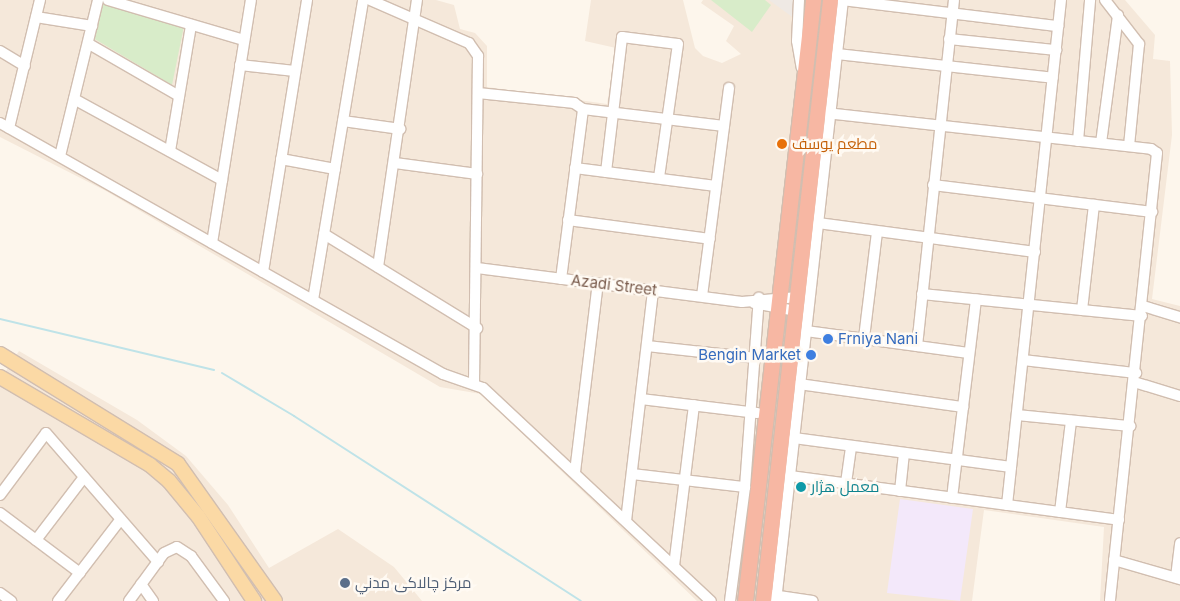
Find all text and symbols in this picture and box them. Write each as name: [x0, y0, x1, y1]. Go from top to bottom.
place label: مطعم يوسف: [792, 135, 877, 153]
marker: مطعم يوسف: [776, 138, 788, 150]
street label: Azadi Street: [570, 271, 658, 299]
place label: Frniya Nani: [838, 330, 918, 348]
marker: Frniya Nani: [822, 333, 834, 345]
place label: Bengin Market: [698, 346, 801, 364]
marker: Bengin Market: [805, 349, 817, 361]
place label: معمل هژار: [811, 478, 879, 496]
marker: معمل هژار: [795, 481, 807, 493]
place label: مركز چالاکى مدني: [355, 574, 471, 592]
marker: مركز چالاکى مدني: [339, 577, 351, 589]

